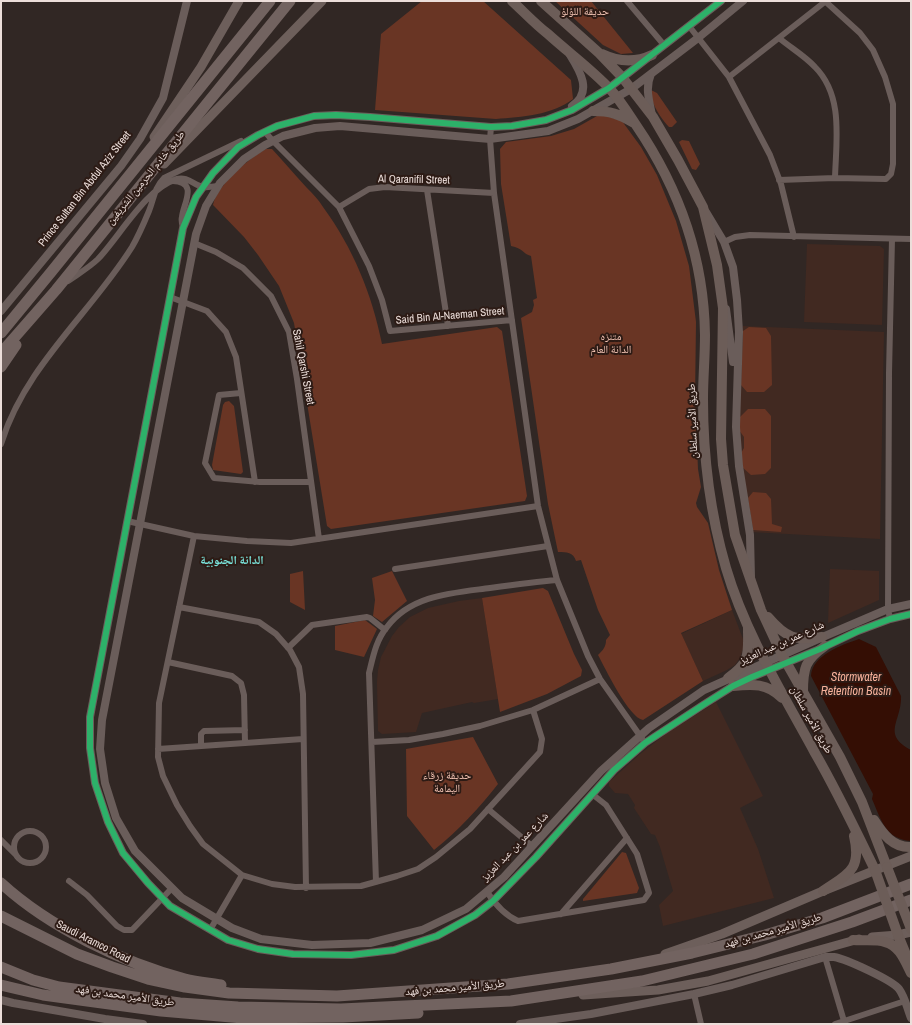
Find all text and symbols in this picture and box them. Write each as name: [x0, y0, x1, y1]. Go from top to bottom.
park label: حديقة اللؤلؤ: [561, 5, 609, 19]
street label: طريق خادم الحرمين الشريفين: [104, 128, 188, 228]
street label: Prince Sultan Bin Abdul Aziz Street: [36, 129, 134, 249]
street label: Al Qaranifil Street: [378, 173, 450, 187]
street label: Said Bin Al-Naeman Street: [395, 305, 505, 327]
street label: Sahil Qarshi Street: [289, 328, 317, 406]
park label: متنزه الدانة العام: [591, 330, 631, 356]
street label: طريق الأمير سلطان: [685, 383, 701, 459]
district label: الدانة الجنوبية: [200, 554, 264, 568]
street label: شارع عمر بن عبد العزيز: [738, 618, 826, 668]
water label: Stormwater Retention Basin: [821, 671, 891, 699]
street label: طريق الأمير سلطان: [787, 684, 835, 756]
park label: حديقة زرقاء اليمامة: [423, 769, 471, 795]
street label: شارع عمر بن عبد العزيز: [479, 810, 551, 884]
street label: طريق الأمير محمد بن فهد: [723, 911, 823, 951]
street label: Saudi Aramco Road: [54, 918, 132, 966]
street label: طريق الأمير محمد بن فهد: [405, 977, 505, 999]
street label: طريق الأمير محمد بن فهد: [75, 983, 175, 1009]

